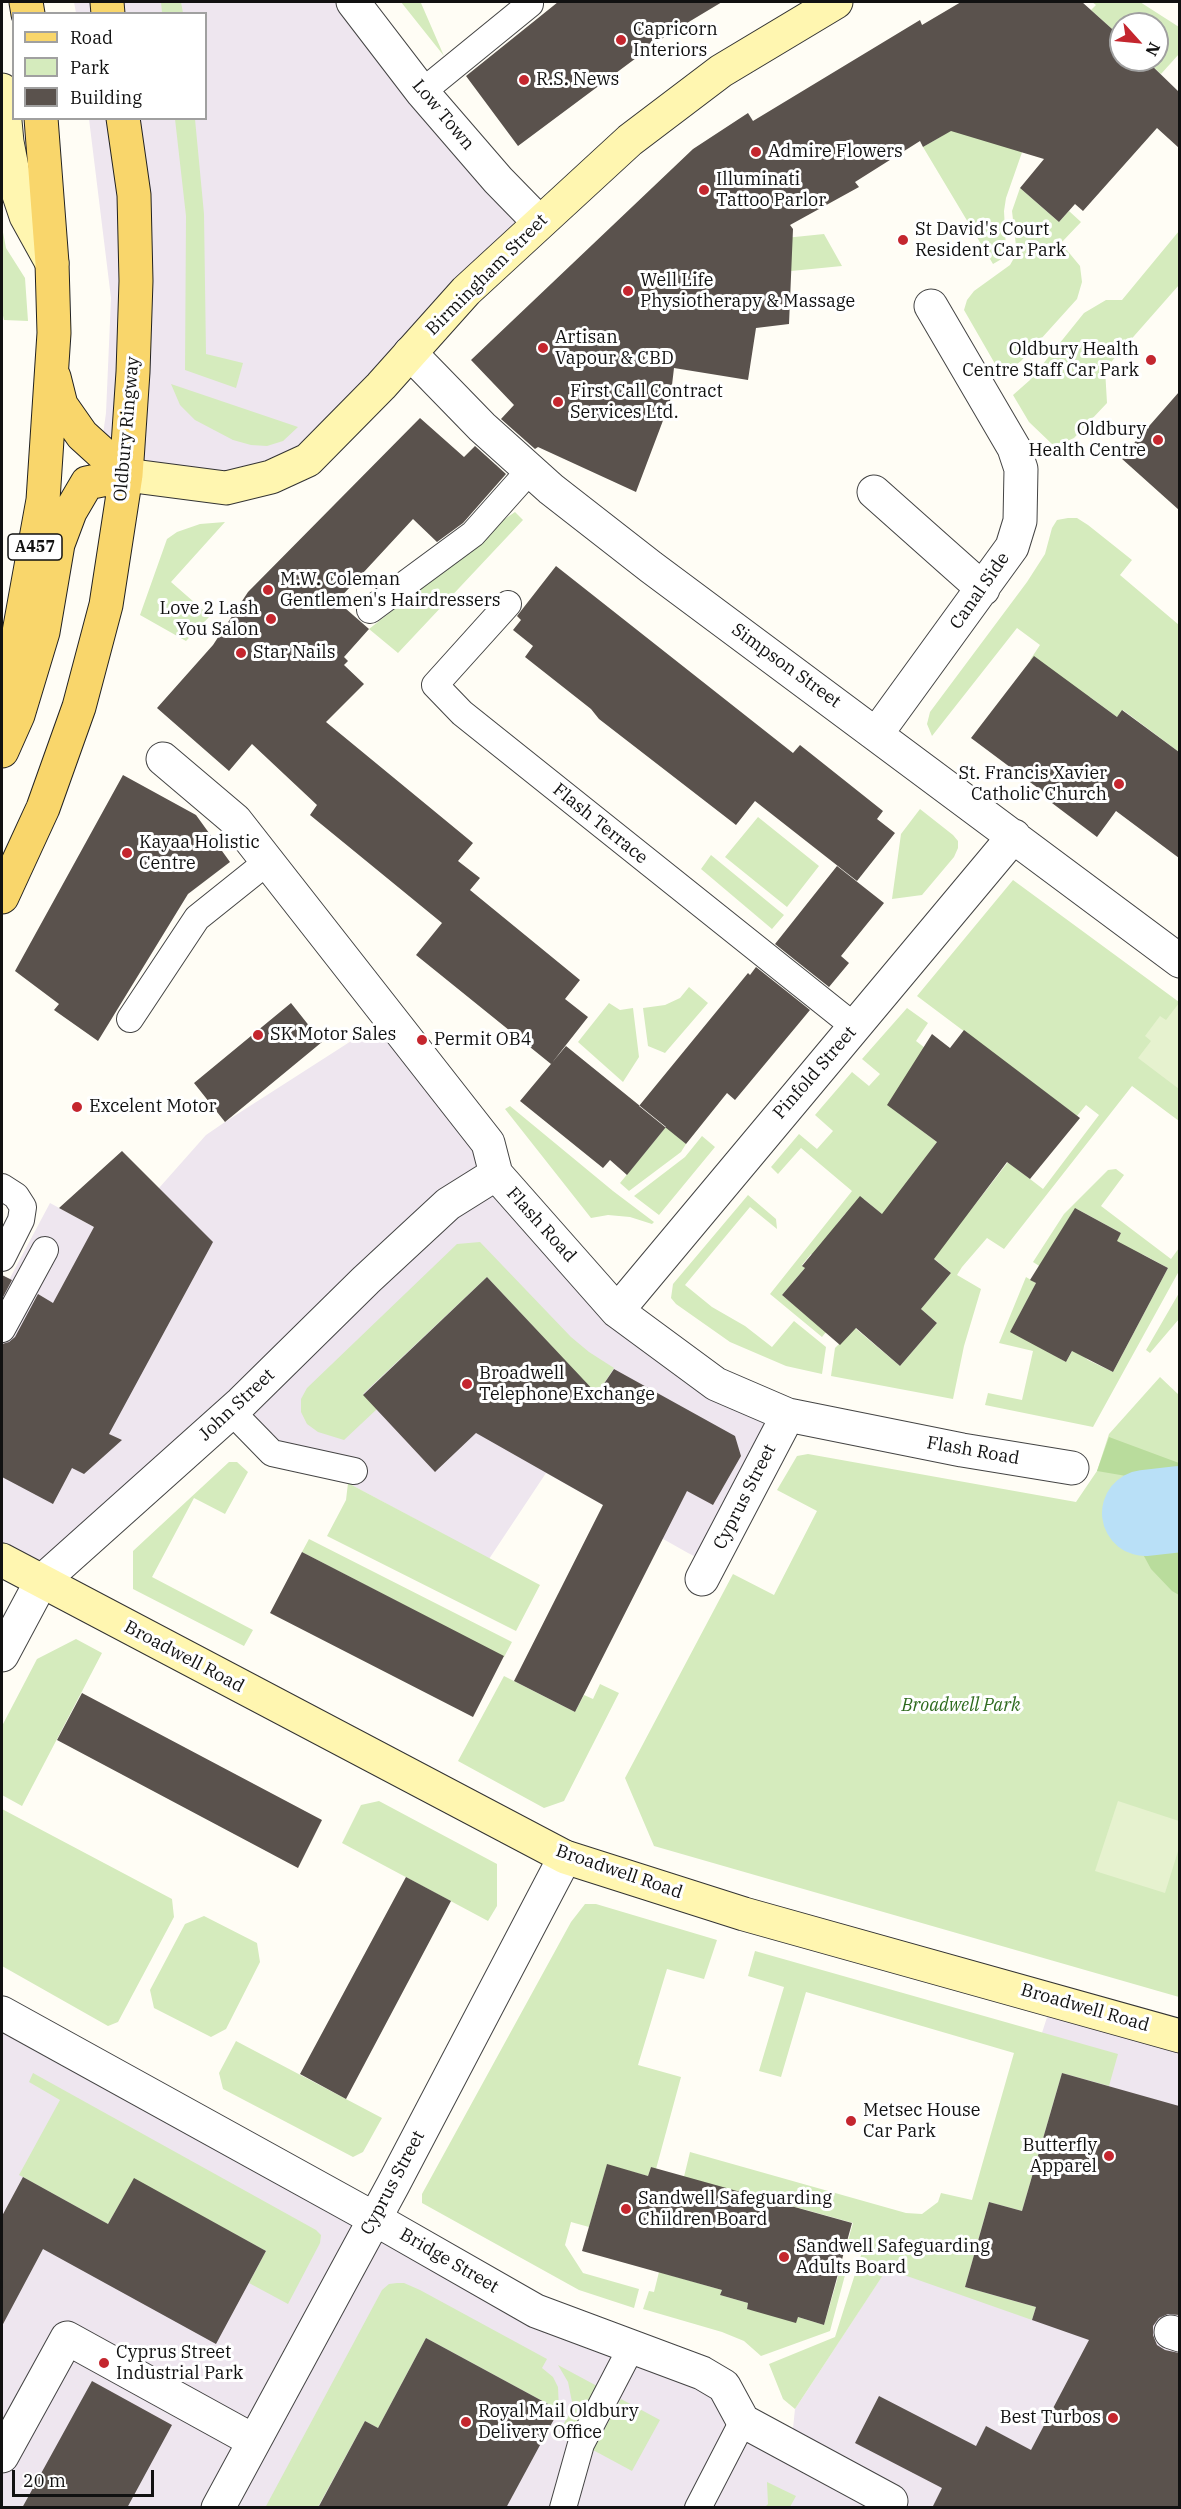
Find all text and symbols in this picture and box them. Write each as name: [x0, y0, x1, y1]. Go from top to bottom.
legend: [12, 12, 207, 120]
north arrow: [1109, 12, 1169, 72]
place label: Capricorn Interiors: [633, 19, 718, 62]
text: Road: [70, 26, 113, 49]
marker: Capricorn Interiors: [614, 33, 628, 47]
text: N: [1141, 39, 1165, 59]
text: Park: [70, 56, 109, 79]
place label: R.S. News: [536, 69, 619, 91]
marker: R.S. News: [517, 73, 531, 87]
street label: Low Town: [407, 75, 479, 155]
text: Building: [70, 86, 142, 109]
place label: Admire Flowers: [768, 141, 903, 163]
marker: Admire Flowers: [749, 145, 763, 159]
place label: Illuminati Tattoo Parlor: [716, 169, 826, 212]
marker: Illuminati Tattoo Parlor: [697, 183, 711, 197]
street label: Birmingham Street: [422, 210, 552, 340]
place label: St David's Court Resident Car Park: [915, 219, 1066, 262]
marker: St David's Court Resident Car Park: [896, 233, 910, 247]
place label: Well Life Physiotherapy & Massage: [640, 270, 855, 312]
marker: Well Life Physiotherapy & Massage: [621, 284, 635, 298]
place label: Artisan Vapour & CBD: [555, 327, 674, 370]
place label: Oldbury Health Centre Staff Car Park: [962, 339, 1139, 382]
marker: Artisan Vapour & CBD: [536, 341, 550, 355]
marker: Oldbury Health Centre Staff Car Park: [1144, 353, 1158, 367]
street label: Oldbury Ringway: [110, 355, 144, 503]
place label: First Call Contract Services Ltd.: [570, 381, 723, 424]
marker: First Call Contract Services Ltd.: [551, 395, 565, 409]
place label: Oldbury Health Centre: [1028, 419, 1146, 462]
marker: Oldbury Health Centre: [1151, 433, 1165, 447]
road number: A457: [8, 534, 62, 560]
street label: Canal Side: [946, 548, 1014, 634]
place label: M.W. Coleman Gentlemen's Hairdressers: [280, 569, 500, 612]
marker: M.W. Coleman Gentlemen's Hairdressers: [261, 583, 275, 597]
place label: Love 2 Lash You Salon: [160, 598, 259, 640]
marker: Love 2 Lash You Salon: [264, 612, 278, 626]
street label: Simpson Street: [727, 619, 845, 713]
place label: Star Nails: [253, 642, 336, 664]
marker: Star Nails: [234, 646, 248, 660]
place label: St. Francis Xavier Catholic Church: [958, 763, 1107, 806]
marker: St. Francis Xavier Catholic Church: [1112, 777, 1126, 791]
street label: Flash Terrace: [548, 779, 652, 869]
place label: Kayaa Holistic Centre: [139, 832, 260, 874]
marker: Kayaa Holistic Centre: [120, 846, 134, 860]
street label: Pinfold Street: [769, 1022, 861, 1124]
place label: SK Motor Sales: [270, 1024, 396, 1046]
marker: SK Motor Sales: [251, 1028, 265, 1042]
place label: Permit OB4: [434, 1029, 532, 1051]
marker: Permit OB4: [415, 1033, 429, 1047]
place label: Excelent Motor: [89, 1096, 216, 1118]
marker: Excelent Motor: [70, 1100, 84, 1114]
street label: Flash Road: [502, 1183, 580, 1267]
place label: Broadwell Telephone Exchange: [479, 1363, 655, 1406]
street label: John Street: [195, 1364, 279, 1446]
marker: Broadwell Telephone Exchange: [460, 1377, 474, 1391]
street label: Flash Road: [925, 1432, 1021, 1470]
street label: Cyprus Street: [709, 1441, 781, 1553]
street label: Broadwell Road: [120, 1616, 248, 1698]
park label: Broadwell Park: [901, 1695, 1021, 1717]
street label: Broadwell Road: [553, 1840, 685, 1904]
street label: Broadwell Road: [1018, 1979, 1152, 2037]
place label: Metsec House Car Park: [863, 2100, 980, 2142]
marker: Metsec House Car Park: [844, 2114, 858, 2128]
street label: Cyprus Street: [356, 2127, 430, 2239]
place label: Butterfly Apparel: [1023, 2135, 1097, 2178]
marker: Butterfly Apparel: [1102, 2149, 1116, 2163]
place label: Sandwell Safeguarding Children Board: [638, 2188, 832, 2230]
marker: Sandwell Safeguarding Children Board: [619, 2202, 633, 2216]
street label: Bridge Street: [396, 2224, 502, 2298]
place label: Sandwell Safeguarding Adults Board: [796, 2236, 990, 2278]
marker: Sandwell Safeguarding Adults Board: [777, 2250, 791, 2264]
place label: Cyprus Street Industrial Park: [116, 2342, 243, 2384]
marker: Cyprus Street Industrial Park: [97, 2356, 111, 2370]
place label: Royal Mail Oldbury Delivery Office: [478, 2401, 639, 2444]
place label: Best Turbos: [1000, 2407, 1101, 2429]
marker: Best Turbos: [1106, 2411, 1120, 2425]
marker: Royal Mail Oldbury Delivery Office: [459, 2415, 473, 2429]
scale bar: [15, 2458, 158, 2496]
text: 20 m: [23, 2469, 66, 2492]

